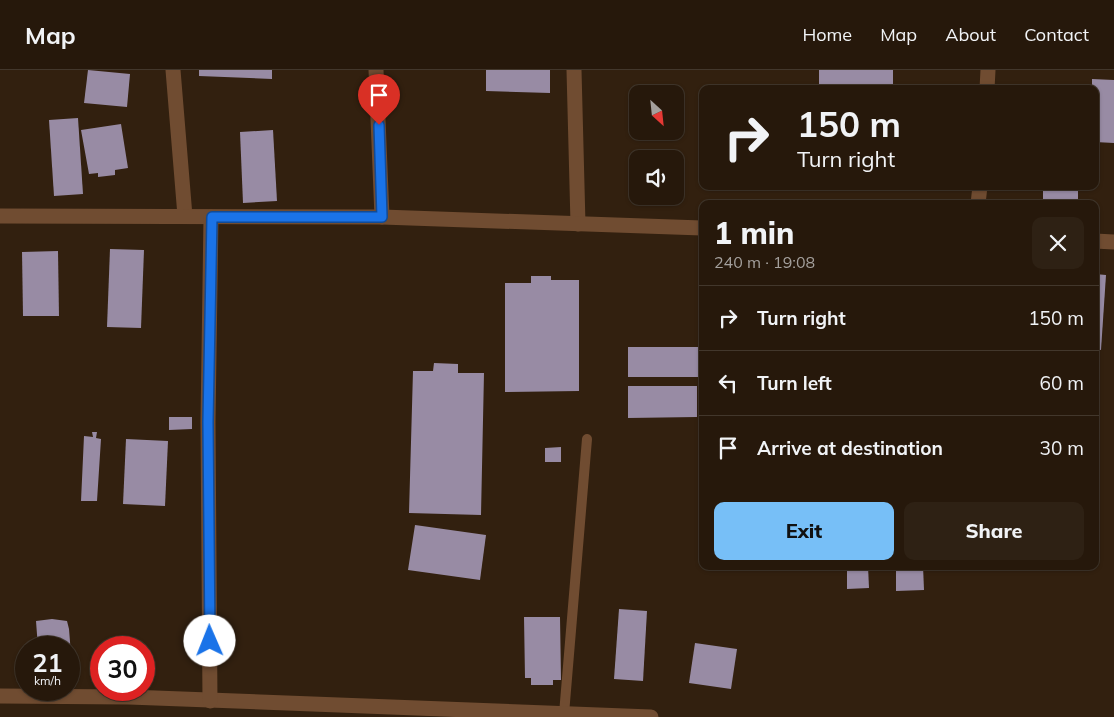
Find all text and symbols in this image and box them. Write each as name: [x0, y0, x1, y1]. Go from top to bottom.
text: Map: [25, 20, 76, 50]
text: Home: [802, 23, 852, 46]
text: Map: [880, 23, 917, 46]
text: About: [945, 23, 996, 46]
text: Contact: [1024, 23, 1089, 46]
pin: [358, 74, 400, 125]
icon: arrive: [365, 81, 393, 109]
north arrow: [629, 85, 684, 140]
map controls: [629, 85, 684, 205]
text: 150 m: [797, 102, 901, 146]
icon: right: [714, 105, 779, 170]
text: Turn right: [797, 145, 895, 173]
button: sound: [629, 150, 684, 205]
text: 1 min: [714, 214, 794, 252]
button: close: [1032, 217, 1084, 269]
text: 240 m · 19:08: [714, 252, 815, 272]
icon: right: [714, 304, 742, 332]
text: Turn right: [757, 306, 846, 330]
text: 150 m: [1028, 306, 1084, 330]
icon: left: [714, 369, 742, 397]
text: Turn left: [757, 371, 832, 395]
text: 60 m: [1040, 371, 1084, 395]
icon: arrive: [714, 434, 742, 462]
text: Arrive at destination: [757, 436, 943, 460]
text: 30 m: [1040, 436, 1084, 460]
button: Exit: [714, 502, 894, 560]
button: Share: [904, 502, 1084, 560]
position arrow: [183, 614, 235, 666]
speed limit sign: 30: [90, 636, 155, 701]
text: 21: [32, 647, 63, 678]
text: km/h: [34, 673, 61, 688]

